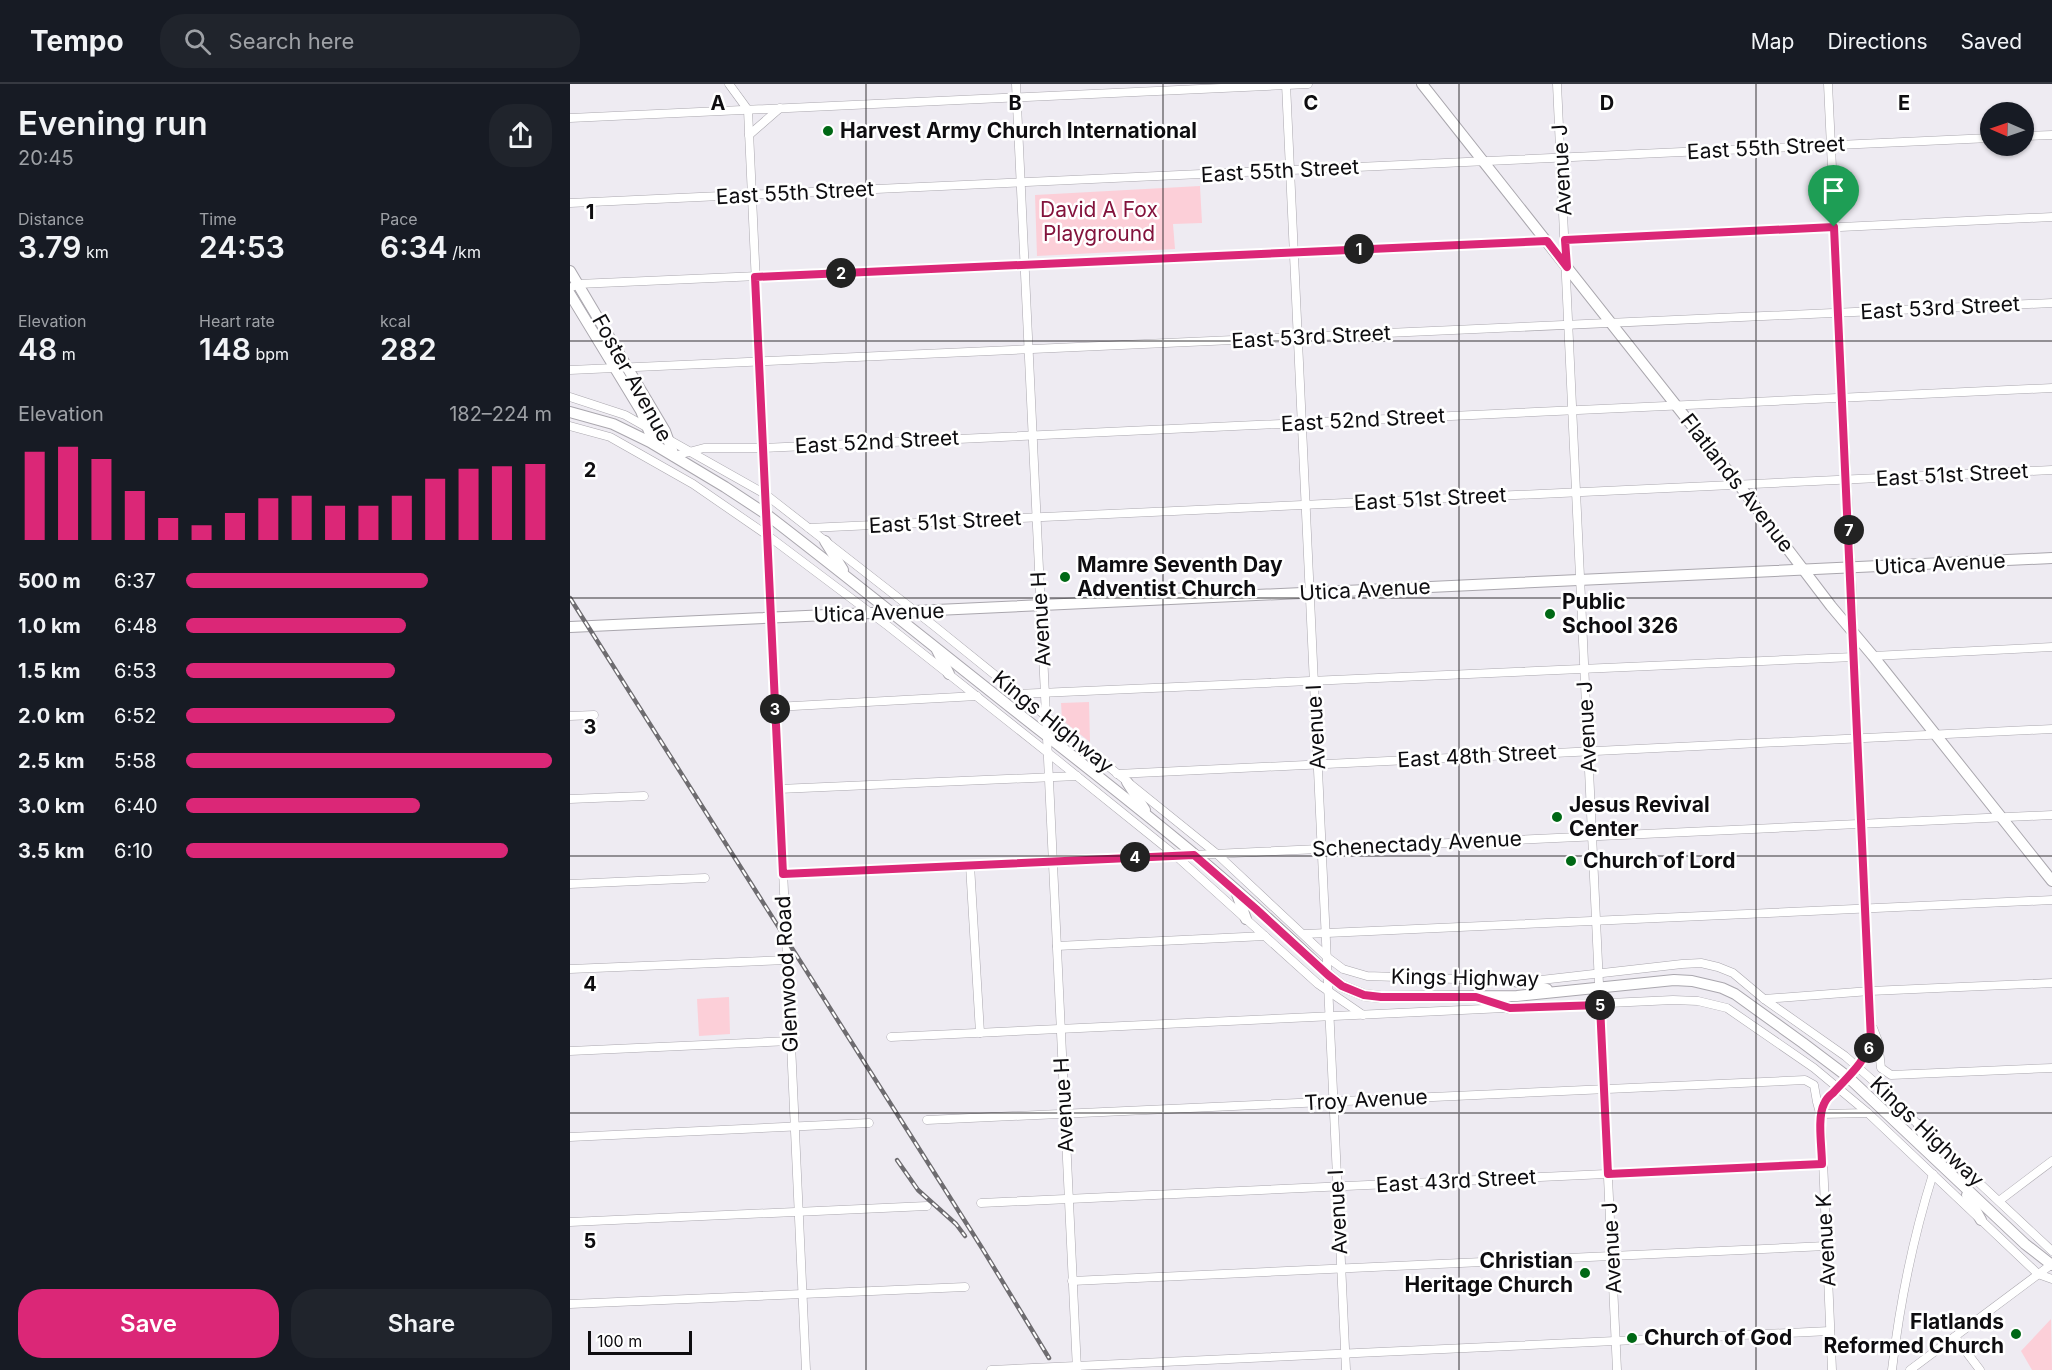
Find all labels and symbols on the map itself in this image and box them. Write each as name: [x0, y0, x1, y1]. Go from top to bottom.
text: A: [711, 91, 726, 115]
text: B: [1008, 91, 1022, 115]
text: C: [1304, 91, 1318, 115]
text: D: [1600, 91, 1614, 115]
text: E: [1898, 91, 1910, 115]
north arrow: [1980, 102, 2034, 156]
place label: Harvest Army Church International: [840, 118, 1197, 143]
marker: Harvest Army Church International: [821, 124, 835, 138]
street label: Avenue J: [1547, 124, 1576, 216]
street label: East 55th Street: [1686, 131, 1846, 164]
street label: East 55th Street: [1200, 154, 1360, 187]
pin: [1808, 165, 1859, 227]
street label: East 55th Street: [715, 176, 875, 209]
park label: David A Fox Playground: [1040, 197, 1158, 246]
text: 1: [586, 200, 594, 224]
pin: 1: [1344, 234, 1374, 264]
pin: 2: [826, 258, 856, 288]
street label: East 53rd Street: [1860, 291, 2020, 324]
street label: Foster Avenue: [587, 310, 678, 446]
street label: East 53rd Street: [1231, 320, 1391, 353]
street label: East 52nd Street: [1280, 403, 1446, 436]
street label: Flatlands Avenue: [1676, 408, 1799, 557]
street label: East 52nd Street: [794, 425, 960, 458]
text: 2: [584, 458, 596, 482]
street label: East 51st Street: [1875, 458, 2029, 491]
street label: East 51st Street: [1353, 482, 1507, 515]
street label: East 51st Street: [868, 505, 1022, 538]
pin: 7: [1834, 515, 1864, 545]
street label: Utica Avenue: [1874, 548, 2006, 579]
place label: Mamre Seventh Day Adventist Church: [1077, 552, 1283, 601]
marker: Mamre Seventh Day Adventist Church: [1058, 570, 1072, 584]
street label: Avenue H: [1026, 571, 1055, 667]
street label: Utica Avenue: [1299, 574, 1431, 605]
place label: Public School 326: [1562, 589, 1678, 638]
street label: Utica Avenue: [813, 598, 945, 627]
marker: Public School 326: [1543, 607, 1557, 621]
street label: Kings Highway: [988, 665, 1119, 778]
street label: Avenue J: [1572, 681, 1601, 773]
street label: Avenue I: [1301, 684, 1330, 770]
pin: 3: [760, 694, 790, 724]
text: 3: [584, 715, 596, 739]
street label: East 48th Street: [1397, 739, 1557, 772]
place label: Jesus Revival Center: [1569, 792, 1710, 841]
marker: Jesus Revival Center: [1550, 810, 1564, 824]
street label: Schenectady Avenue: [1311, 826, 1522, 861]
pin: 4: [1120, 842, 1150, 872]
place label: Church of Lord: [1583, 848, 1735, 873]
marker: Church of Lord: [1564, 854, 1578, 868]
street label: Glenwood Road: [770, 895, 803, 1053]
street label: Kings Highway: [1391, 964, 1540, 991]
text: 4: [583, 972, 597, 996]
pin: 5: [1585, 990, 1615, 1020]
pin: 6: [1854, 1033, 1884, 1063]
street label: Avenue H: [1049, 1057, 1078, 1153]
street label: Kings Highway: [1865, 1071, 1989, 1192]
street label: Troy Avenue: [1304, 1084, 1428, 1115]
street label: East 43rd Street: [1375, 1164, 1537, 1197]
street label: Avenue I: [1323, 1169, 1352, 1255]
street label: Avenue K: [1811, 1193, 1840, 1288]
street label: Avenue J: [1597, 1202, 1626, 1294]
text: 5: [584, 1229, 596, 1253]
place label: Christian Heritage Church: [1405, 1248, 1573, 1297]
marker: Christian Heritage Church: [1578, 1266, 1592, 1280]
place label: Flatlands Reformed Church: [1823, 1309, 2004, 1358]
place label: Church of God: [1644, 1325, 1792, 1350]
marker: Flatlands Reformed Church: [2009, 1327, 2023, 1341]
scale bar: [588, 1328, 692, 1356]
marker: Church of God: [1625, 1331, 1639, 1345]

